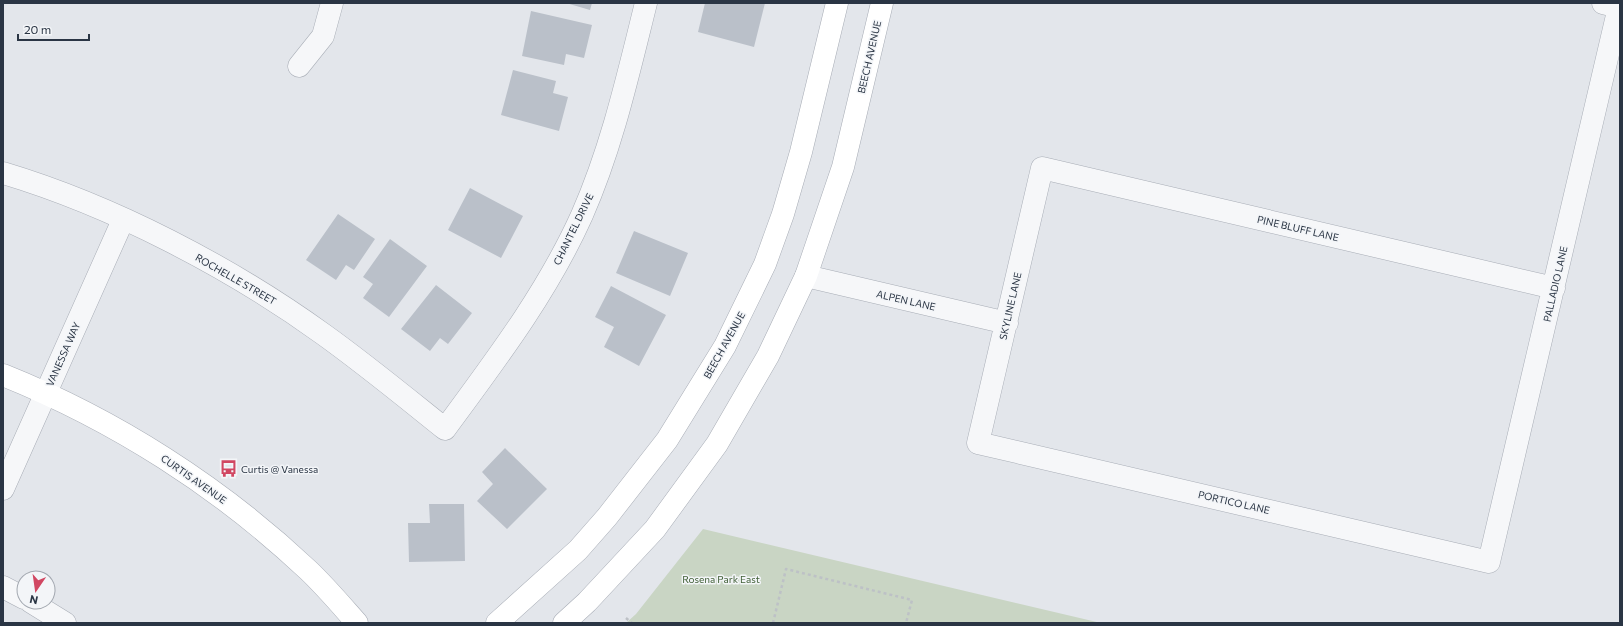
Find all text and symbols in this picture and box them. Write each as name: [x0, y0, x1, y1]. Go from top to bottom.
scale bar: [18, 16, 89, 42]
street label: BEECH AVENUE: [855, 19, 883, 95]
text: 20 m: [24, 22, 51, 36]
street label: CHANTEL DRIVE: [550, 191, 596, 267]
street label: PINE BLUFF LANE: [1256, 213, 1340, 243]
street label: PALLADIO LANE: [1540, 245, 1570, 323]
street label: ROCHELLE STREET: [193, 251, 279, 307]
street label: SKYLINE LANE: [996, 271, 1024, 341]
street label: ALPEN LANE: [875, 287, 937, 313]
street label: BEECH AVENUE: [701, 310, 747, 380]
street label: VANESSA WAY: [43, 320, 83, 388]
street label: CURTIS AVENUE: [159, 452, 229, 506]
bus stop icon: Curtis @ Vanessa: [218, 459, 238, 479]
place label: Curtis @ Vanessa: [241, 463, 318, 475]
street label: PORTICO LANE: [1197, 488, 1271, 516]
north arrow: [16, 570, 56, 610]
park label: Rosena Park East: [682, 573, 760, 585]
text: N: [28, 593, 39, 607]

